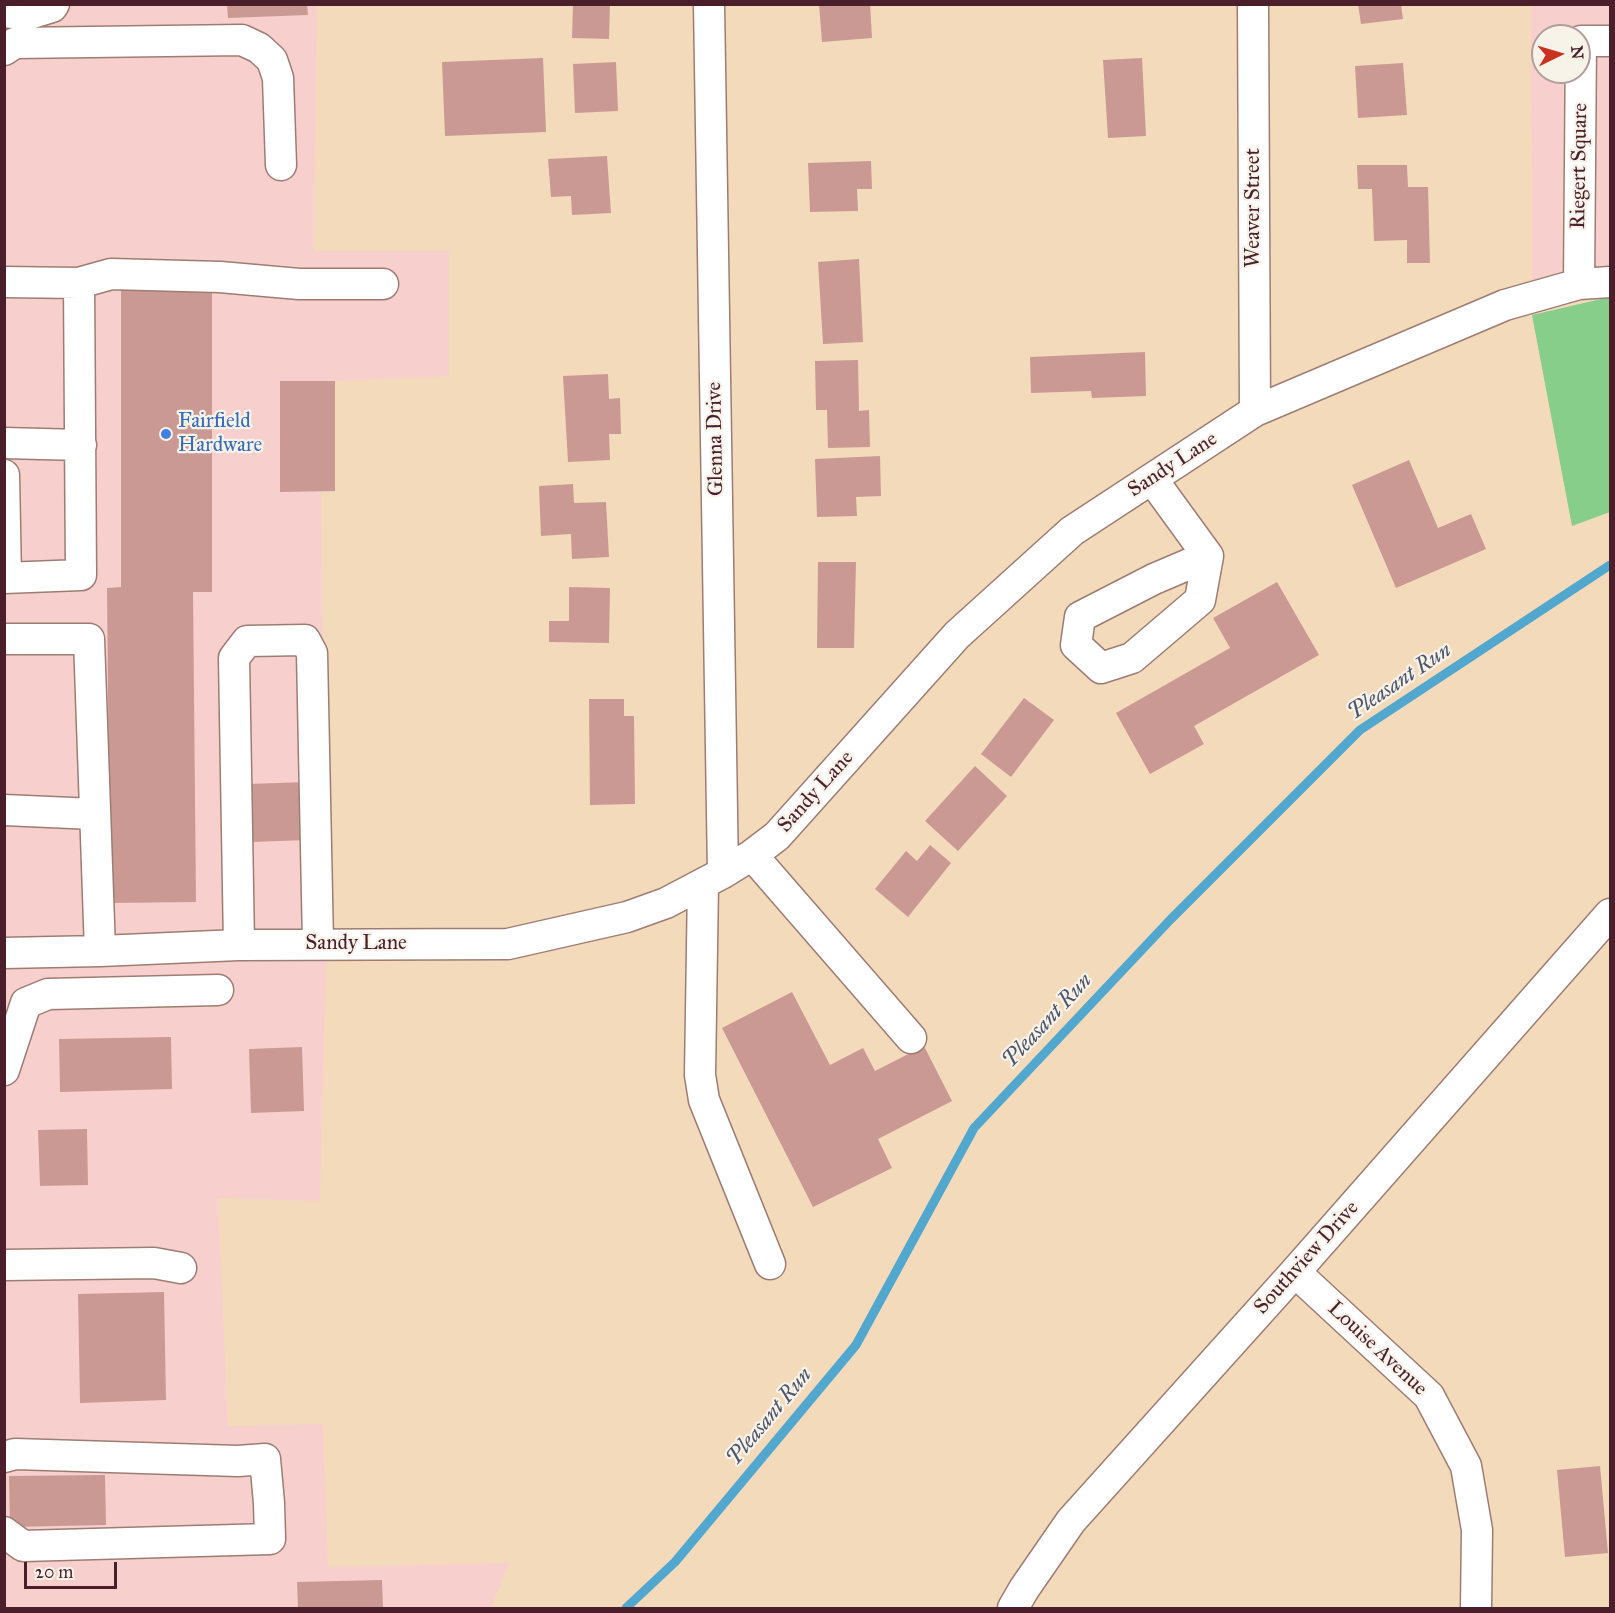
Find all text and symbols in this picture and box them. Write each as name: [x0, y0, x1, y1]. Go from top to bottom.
north arrow: [1531, 24, 1591, 84]
text: N: [1567, 45, 1587, 60]
street label: Riegert Square: [1566, 103, 1594, 229]
street label: Weaver Street: [1241, 148, 1267, 268]
street label: Glenna Drive: [702, 382, 730, 496]
place label: Fairfield Hardware: [178, 409, 262, 459]
marker: Fairfield Hardware: [159, 427, 173, 441]
street label: Sandy Lane: [1124, 427, 1222, 503]
water label: Pleasant Run: [1343, 638, 1457, 726]
street label: Sandy Lane: [773, 746, 859, 838]
street label: Sandy Lane: [305, 931, 407, 957]
water label: Pleasant Run: [998, 968, 1098, 1074]
street label: Southview Drive: [1249, 1196, 1365, 1320]
street label: Louise Avenue: [1322, 1296, 1432, 1402]
water label: Pleasant Run: [722, 1363, 818, 1471]
scale bar: [27, 1550, 120, 1588]
text: 20 m: [35, 1561, 73, 1583]

